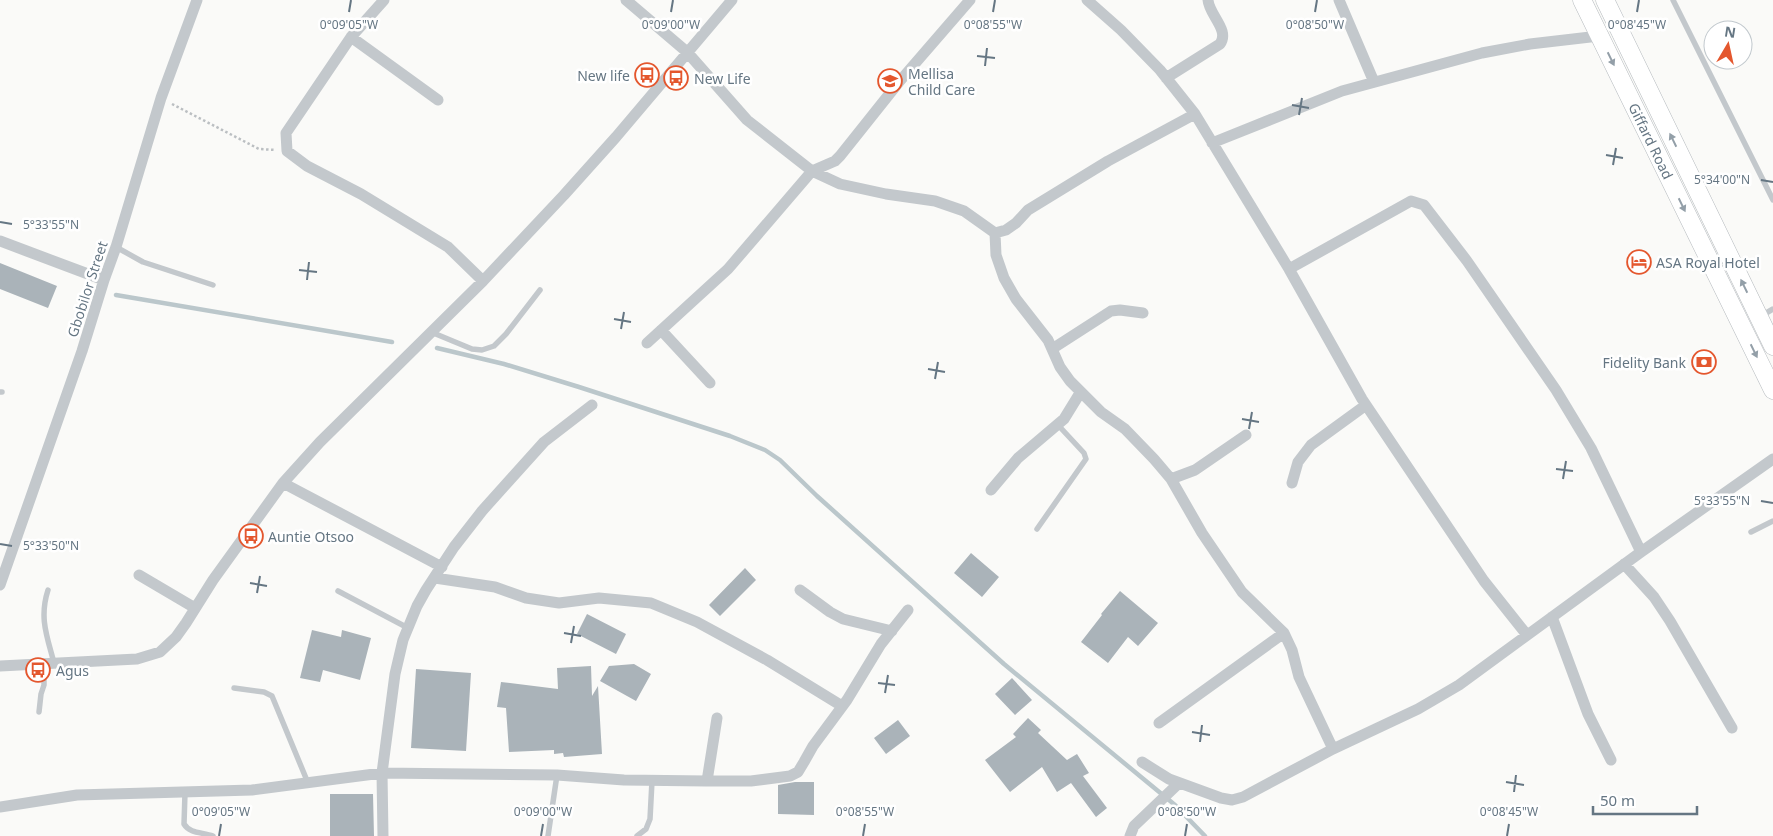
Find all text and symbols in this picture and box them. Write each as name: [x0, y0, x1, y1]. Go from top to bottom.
text: 0°09'05"W: [320, 16, 378, 33]
text: 0°09'00"W: [642, 16, 700, 33]
text: 0°08'55"W: [964, 16, 1022, 33]
text: 0°08'50"W: [1286, 16, 1344, 33]
text: 0°08'45"W: [1608, 16, 1666, 33]
north arrow: [1703, 20, 1753, 70]
text: N: [1723, 21, 1737, 42]
one-way arrow: [1607, 52, 1615, 67]
bus stop icon: New life: [634, 62, 660, 88]
place label: Mellisa Child Care: [908, 64, 975, 99]
bus stop icon: New Life: [663, 65, 689, 91]
place label: New life: [577, 66, 630, 85]
school or university icon: Mellisa Child Care: [877, 68, 903, 94]
place label: New Life: [694, 69, 751, 88]
street label: Giffard Road: [1624, 100, 1678, 182]
one-way arrow: [1669, 133, 1677, 147]
text: 5°34'00"N: [1694, 171, 1750, 188]
one-way arrow: [1678, 198, 1687, 213]
text: 5°33'55"N: [23, 216, 79, 233]
street label: Gbobilor Street: [62, 238, 112, 340]
hotel icon: ASA Royal Hotel: [1626, 249, 1652, 275]
place label: ASA Royal Hotel: [1656, 253, 1760, 272]
one-way arrow: [1740, 279, 1749, 294]
one-way arrow: [1750, 344, 1758, 359]
bank icon: Fidelity Bank: [1691, 349, 1717, 375]
place label: Fidelity Bank: [1602, 353, 1687, 372]
text: 5°33'55"N: [1694, 492, 1750, 509]
bus stop icon: Auntie Otsoo: [238, 523, 264, 549]
place label: Auntie Otsoo: [268, 527, 354, 546]
text: 5°33'50"N: [23, 537, 79, 554]
bus stop icon: Agus: [25, 657, 51, 683]
place label: Agus: [56, 661, 89, 680]
scale bar: [1593, 784, 1697, 816]
text: 50 m: [1600, 790, 1635, 810]
text: 0°09'05"W: [192, 803, 250, 820]
text: 0°09'00"W: [514, 803, 572, 820]
text: 0°08'55"W: [836, 803, 894, 820]
text: 0°08'50"W: [1158, 803, 1216, 820]
text: 0°08'45"W: [1480, 803, 1538, 820]

